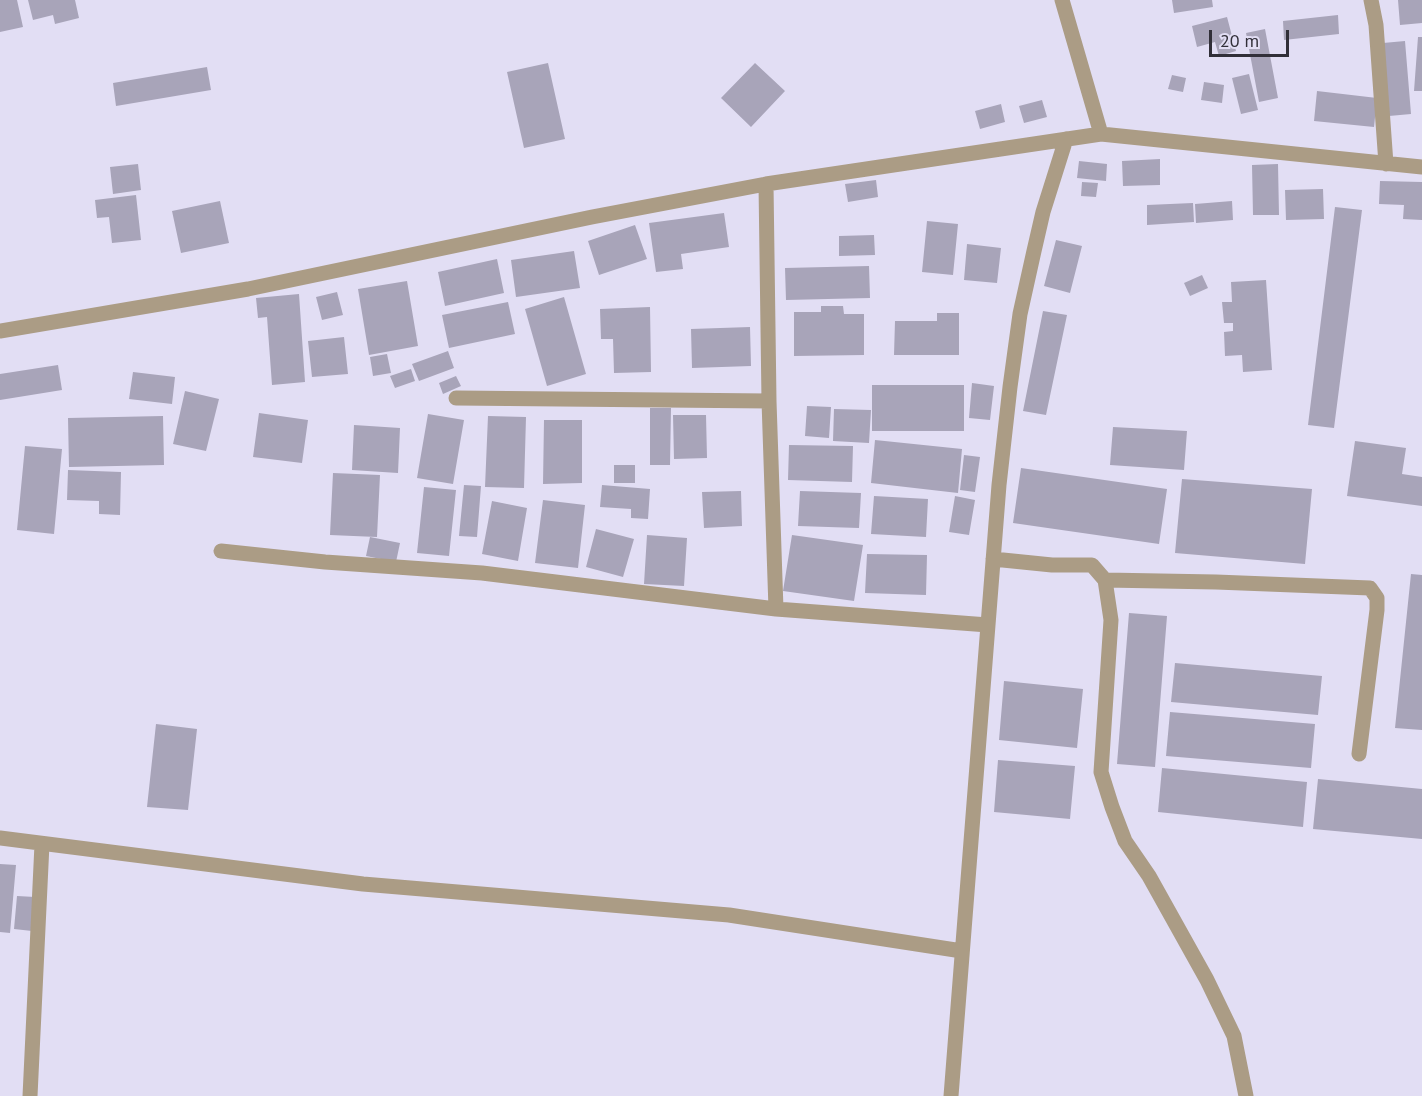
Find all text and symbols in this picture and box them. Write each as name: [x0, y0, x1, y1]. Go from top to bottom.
scale bar: [1212, 18, 1292, 56]
text: 20 m: [1220, 29, 1259, 52]

